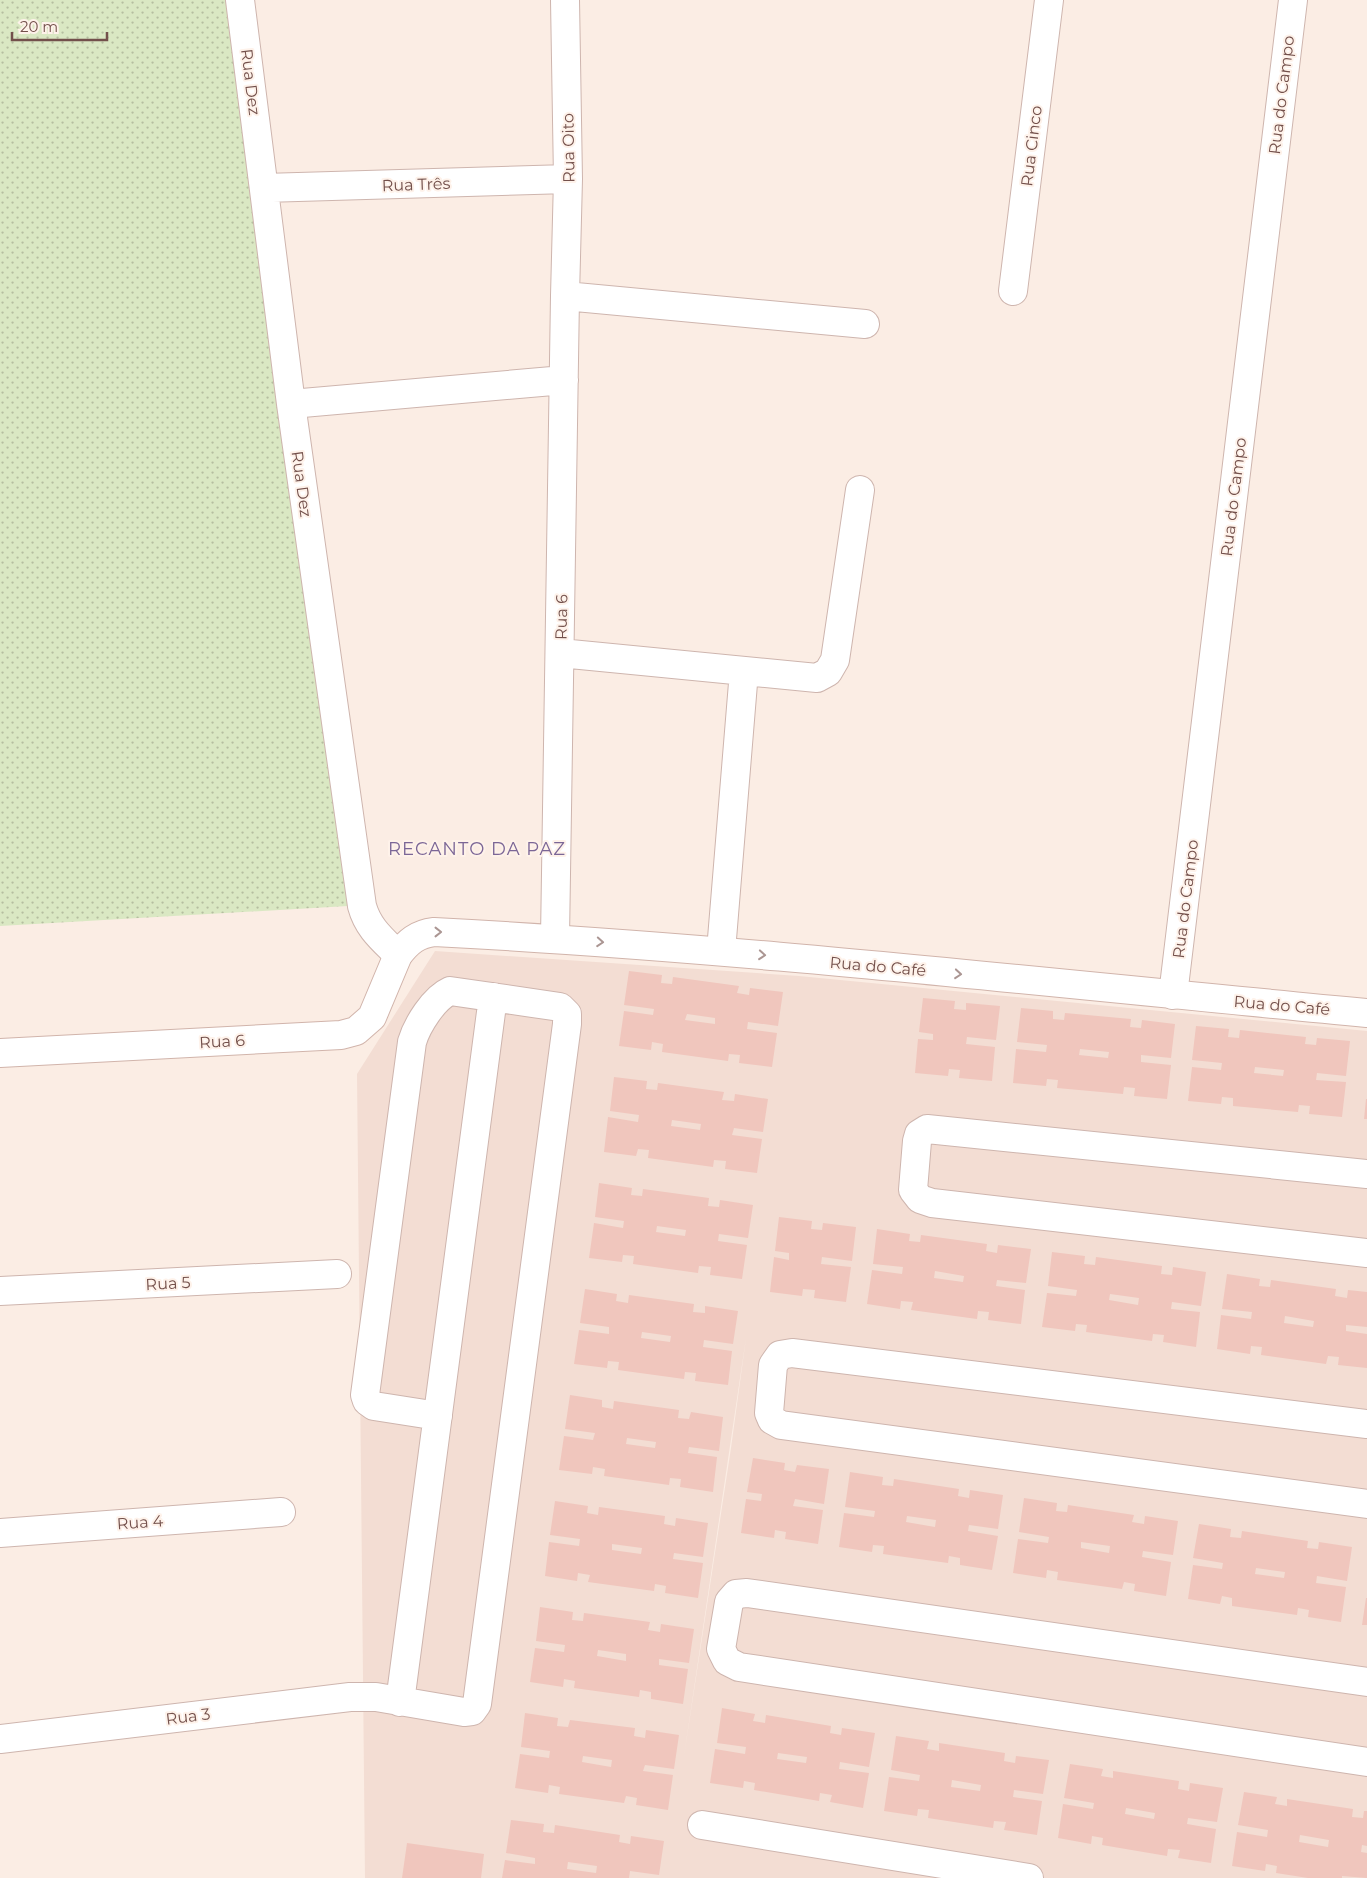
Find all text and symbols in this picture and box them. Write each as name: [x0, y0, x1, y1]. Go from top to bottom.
scale bar: [12, 10, 108, 42]
text: 20 m: [20, 17, 58, 36]
street label: Rua do Campo: [1265, 35, 1298, 156]
street label: Rua Dez: [237, 48, 264, 116]
street label: Rua Cinco: [1017, 105, 1046, 188]
street label: Rua Oito: [558, 113, 579, 183]
street label: Rua Três: [381, 174, 451, 195]
street label: Rua do Campo: [1217, 437, 1250, 558]
street label: Rua Dez: [287, 450, 316, 519]
street label: Rua 6: [552, 594, 571, 640]
district label: RECANTO DA PAZ: [388, 838, 566, 860]
street label: Rua do Campo: [1169, 839, 1202, 960]
one-way arrow: [434, 927, 442, 937]
one-way arrow: [596, 936, 604, 947]
one-way arrow: [758, 949, 766, 960]
street label: Rua do Café: [829, 953, 927, 980]
one-way arrow: [955, 968, 963, 979]
street label: Rua do Café: [1233, 992, 1331, 1019]
street label: Rua 6: [199, 1031, 246, 1052]
street label: Rua 5: [145, 1273, 191, 1294]
street label: Rua 4: [116, 1511, 164, 1534]
street label: Rua 3: [165, 1704, 212, 1729]

